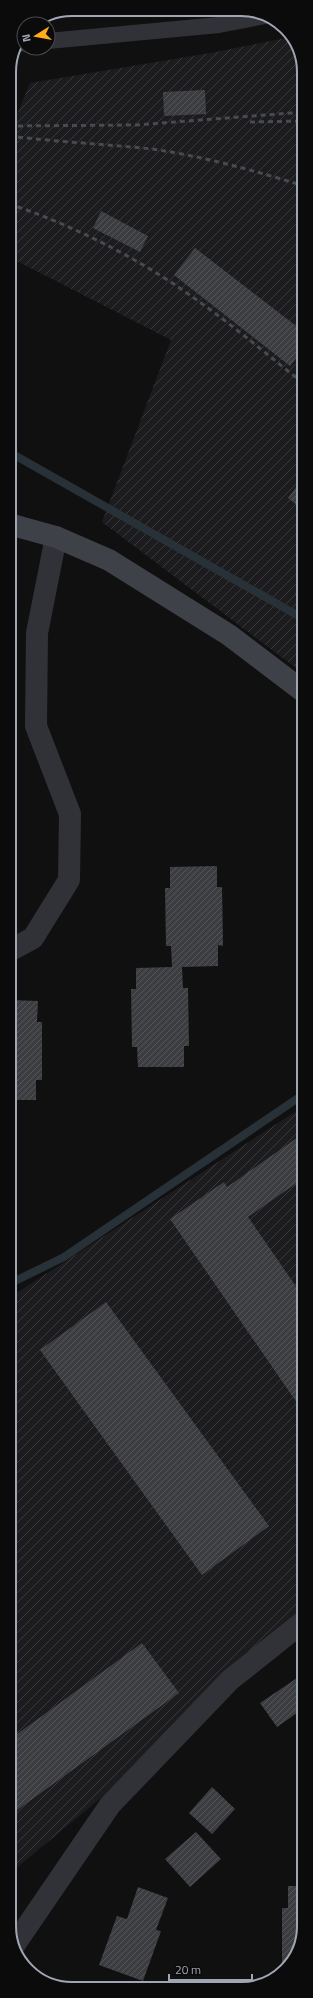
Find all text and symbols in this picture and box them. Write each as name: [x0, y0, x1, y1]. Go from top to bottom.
north arrow: [16, 16, 56, 56]
text: N: [18, 33, 35, 43]
scale bar: [169, 1956, 252, 1982]
text: 20 m: [175, 1960, 201, 1979]

